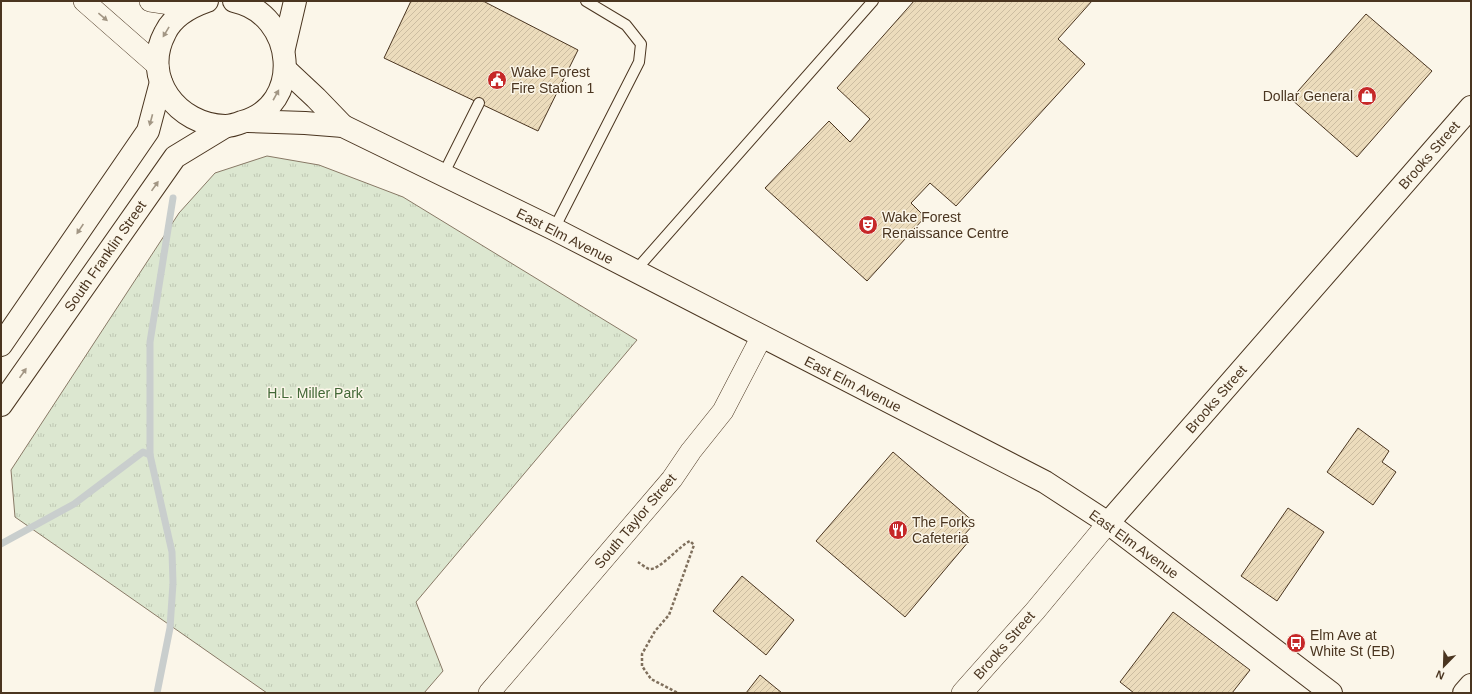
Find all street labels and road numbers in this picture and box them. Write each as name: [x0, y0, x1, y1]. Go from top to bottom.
street label: Brooks Street: [1395, 118, 1463, 192]
street label: South Franklin Street: [61, 197, 149, 314]
street label: East Elm Avenue: [514, 205, 616, 267]
street label: East Elm Avenue: [802, 353, 904, 415]
street label: Brooks Street: [1182, 362, 1250, 436]
street label: South Taylor Street: [591, 470, 679, 572]
street label: East Elm Avenue: [1086, 506, 1182, 582]
street label: Brooks Street: [970, 608, 1038, 682]

